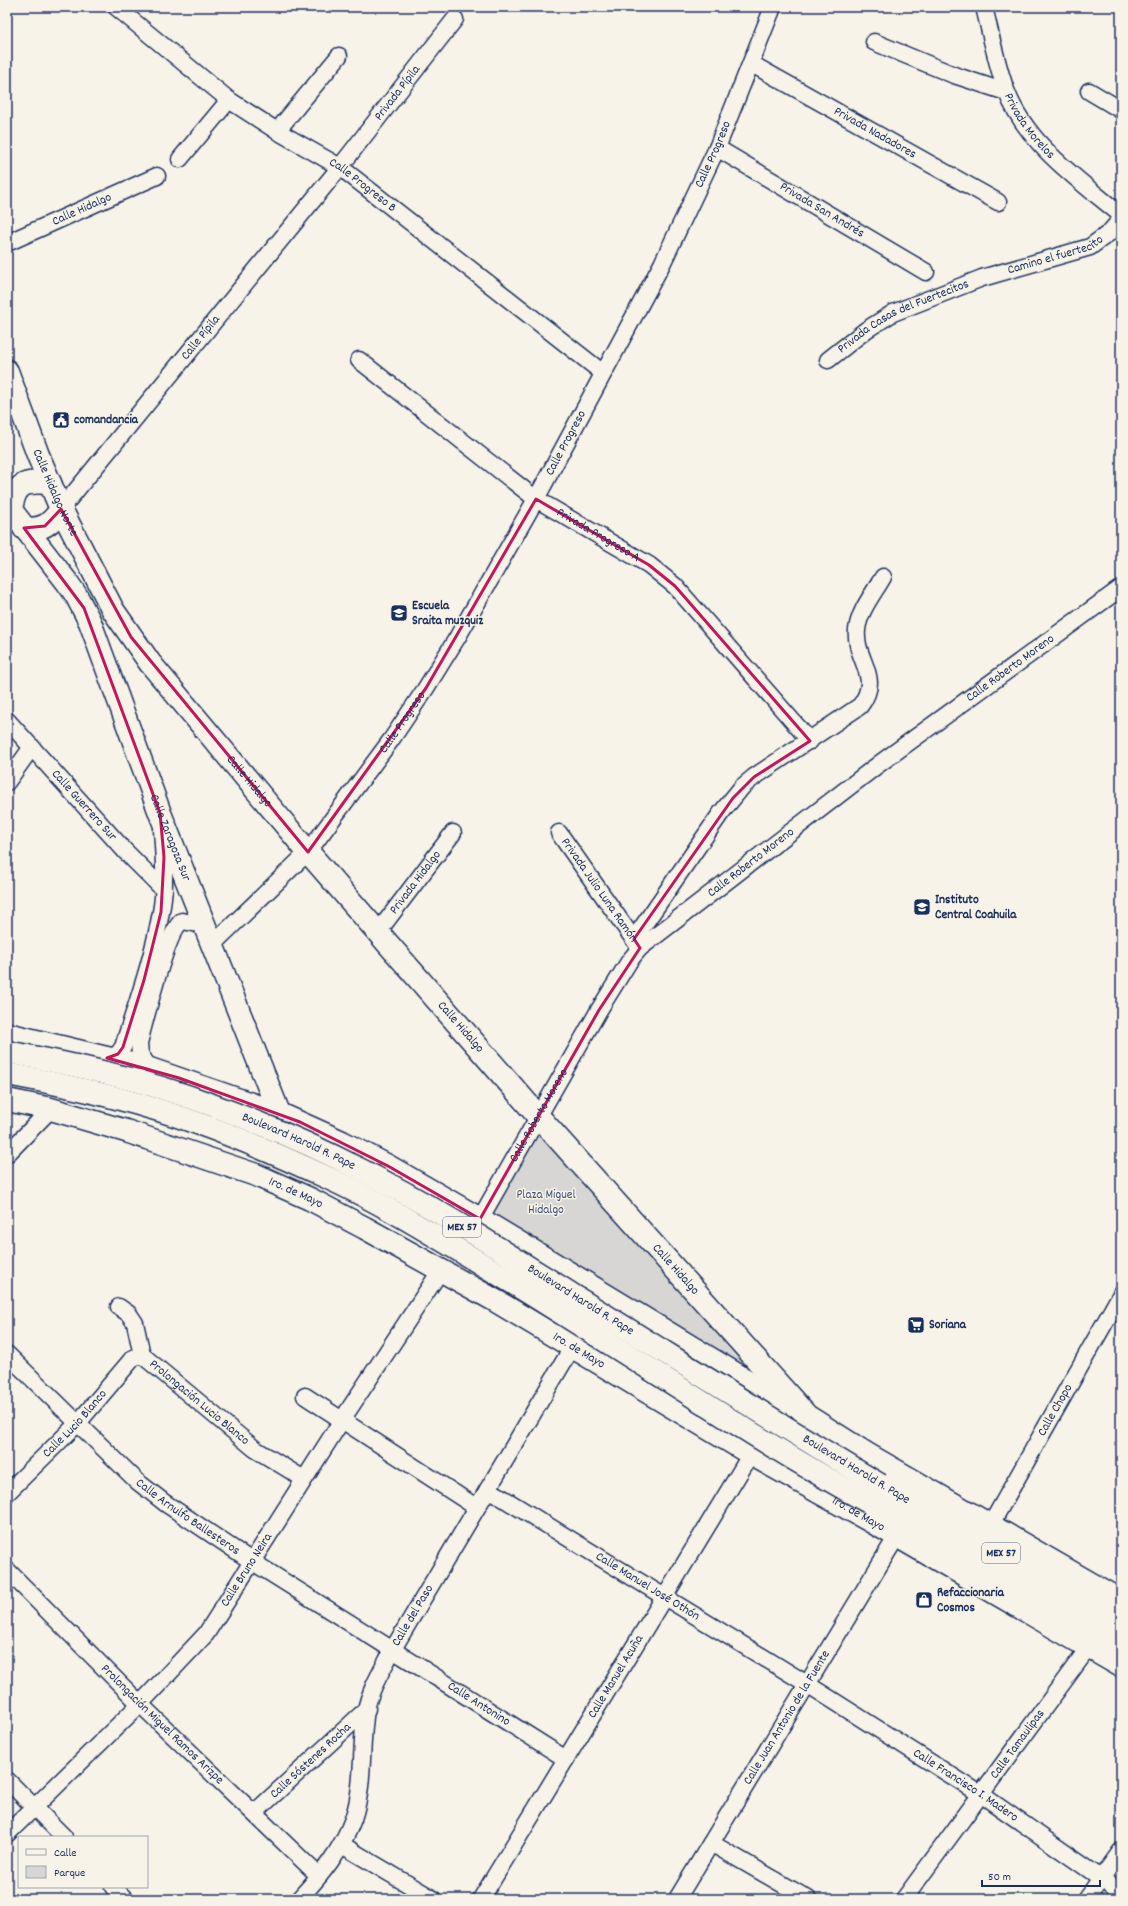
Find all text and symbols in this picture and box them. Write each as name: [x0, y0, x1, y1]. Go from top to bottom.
street label: Privada Pípila: [370, 61, 426, 125]
street label: Privada Morelos: [999, 90, 1059, 164]
street label: Privada Nadadores: [830, 102, 920, 164]
street label: Calle Progreso: [690, 118, 736, 191]
street label: Calle Progreso B: [325, 153, 400, 217]
street label: Privada San Andrés: [776, 178, 868, 243]
street label: Calle Hidalgo: [49, 188, 115, 231]
street label: Camino el fuertecito: [1005, 231, 1108, 280]
street label: Privada Casas del Fuertecitos: [834, 275, 972, 358]
street label: Calle Pípila: [176, 310, 226, 364]
street label: Calle Progreso: [541, 407, 591, 479]
public building icon: comandancia: [51, 410, 71, 430]
place label: comandancia: [74, 411, 139, 430]
street label: Calle Hidalgo Norte: [27, 447, 83, 540]
street label: Privada Progreso A: [553, 503, 644, 567]
place label: Escuela Sraita muzquiz: [412, 597, 484, 631]
school or university icon: Escuela Sraita muzquiz: [389, 603, 409, 623]
street label: Calle Roberto Moreno: [962, 630, 1059, 707]
street label: Calle Progreso: [375, 687, 431, 758]
street label: Calle Hidalgo: [222, 751, 277, 812]
street label: Calle Guerrero Sur: [47, 765, 121, 846]
street label: Calle Zaragoza Sur: [144, 792, 196, 884]
street label: Calle Roberto Moreno: [703, 823, 799, 902]
street label: Privada Julio Luna Ramón: [556, 834, 643, 946]
street label: Privada Hidalgo: [385, 846, 446, 919]
place label: Instituto Central Coahuila: [935, 891, 1017, 925]
school or university icon: Instituto Central Coahuila: [912, 897, 932, 917]
street label: Calle Hidalgo: [433, 997, 489, 1057]
street label: Calle Roberto Moreno: [505, 1065, 573, 1166]
street label: Boulevard Harold R. Pape: [239, 1108, 359, 1175]
street label: 1ro. de Mayo: [265, 1172, 327, 1214]
park label: Plaza Miguel Hidalgo: [516, 1186, 576, 1220]
road number: MEX 57: [443, 1217, 481, 1237]
street label: Calle Hidalgo: [647, 1239, 704, 1299]
street label: Boulevard Harold R. Pape: [524, 1259, 638, 1341]
supermarket icon: Soriana: [906, 1315, 926, 1335]
place label: Soriana: [929, 1316, 967, 1335]
street label: 1ro. de Mayo: [549, 1327, 609, 1374]
street label: Prolongación Lucio Blanco: [145, 1355, 254, 1450]
street label: Calle Chopo: [1033, 1380, 1078, 1440]
street label: Calle Lucio Blanco: [38, 1385, 112, 1462]
street label: Boulevard Harold R. Pape: [799, 1430, 914, 1510]
street label: Calle Arnulfo Ballesteros: [131, 1474, 244, 1560]
street label: 1ro. de Mayo: [828, 1492, 889, 1537]
street label: Calle Bruno Neira: [216, 1529, 278, 1611]
road number: MEX 57: [982, 1543, 1020, 1563]
street label: Calle Manuel José Othón: [592, 1547, 703, 1626]
street label: Calle del Paso: [387, 1581, 439, 1650]
place label: Refaccionaria Cosmos: [937, 1584, 1005, 1618]
shop icon: Refaccionaria Cosmos: [914, 1590, 934, 1610]
street label: Calle Manuel Acuña: [583, 1631, 649, 1722]
street label: Calle Juan Antonio de la Fuente: [739, 1646, 835, 1789]
street label: Prolongación Miguel Ramos Arizpe: [96, 1660, 228, 1789]
street label: Calle Antonino: [443, 1677, 514, 1731]
street label: Calle Tamaulipas: [986, 1705, 1050, 1783]
street label: Calle Sóstenes Rocha: [266, 1718, 356, 1803]
street label: Calle Francisco I. Madero: [909, 1744, 1022, 1827]
legend: [18, 1836, 148, 1888]
text: Calle: [54, 1845, 77, 1862]
scale bar: [982, 1862, 1100, 1888]
text: Parque: [54, 1865, 85, 1882]
text: 50 m: [988, 1869, 1011, 1886]

